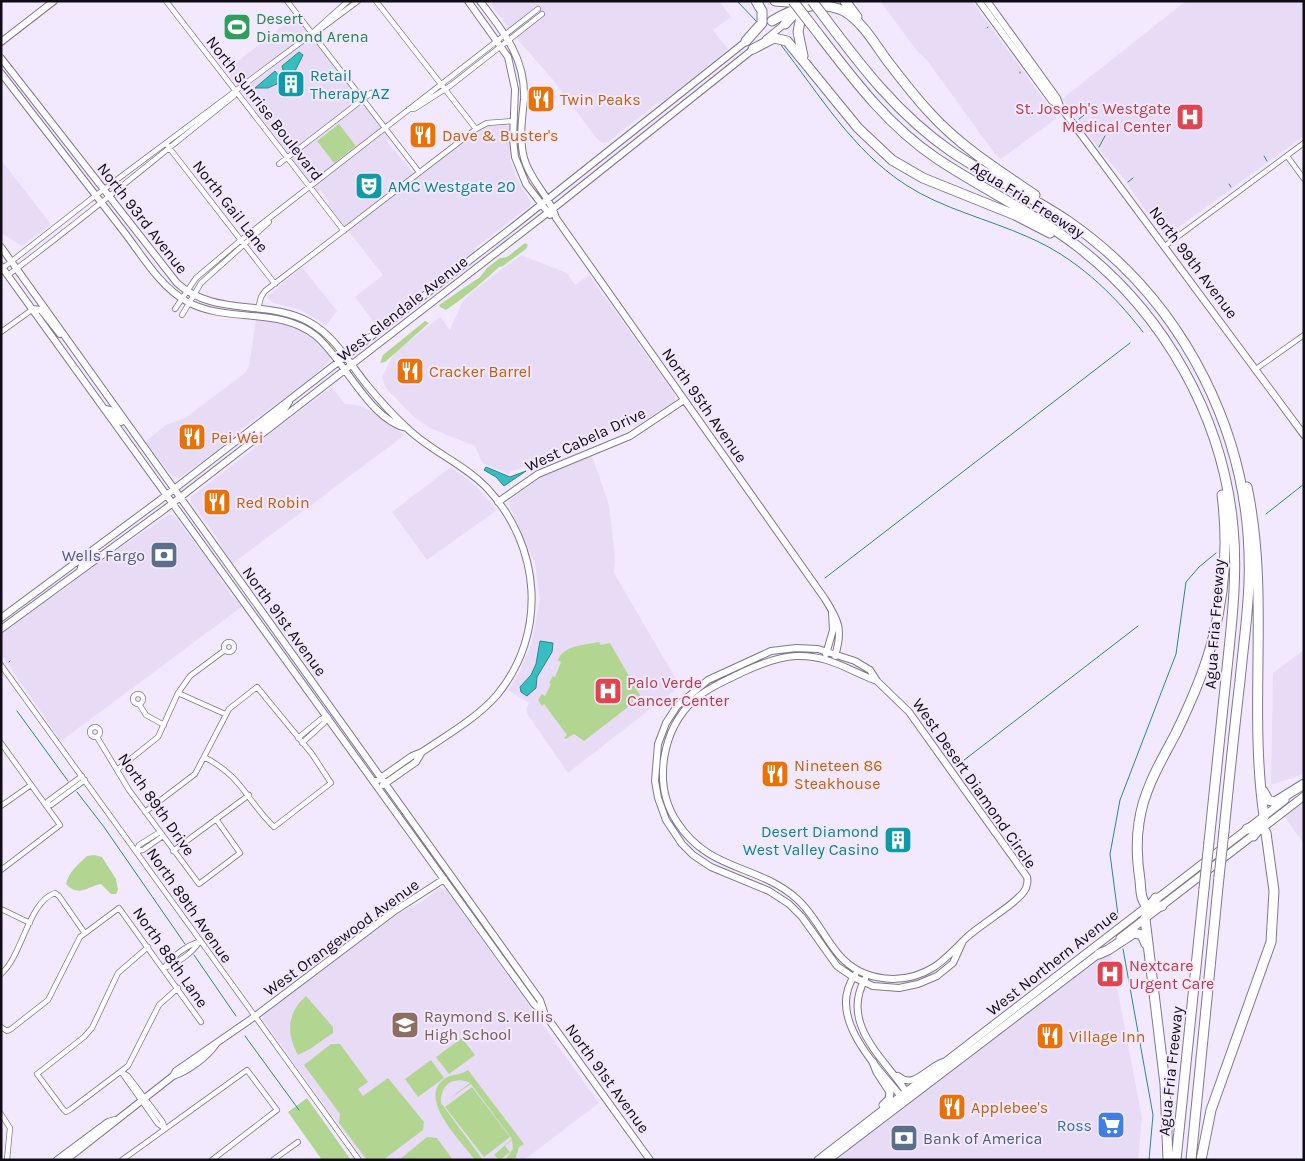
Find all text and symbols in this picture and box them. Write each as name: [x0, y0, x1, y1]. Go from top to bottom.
place label: Desert Diamond Arena: [256, 9, 368, 46]
sports icon: Desert Diamond Arena: [222, 12, 252, 42]
street label: North Sunrise Boulevard: [202, 32, 327, 184]
place label: Retail Therapy AZ: [310, 66, 390, 103]
building icon: Retail Therapy AZ: [276, 69, 306, 99]
restaurant icon: Twin Peaks: [526, 84, 556, 114]
place label: Twin Peaks: [560, 90, 641, 109]
place label: St. Joseph's Westgate Medical Center: [1015, 99, 1171, 136]
hospital icon: St. Joseph's Westgate Medical Center: [1175, 102, 1205, 132]
restaurant icon: Dave & Buster's: [408, 120, 438, 150]
place label: Dave & Buster's: [442, 126, 559, 145]
street label: North Gail Lane: [189, 157, 272, 256]
street label: Agua Fria Freeway: [967, 157, 1089, 242]
street label: North 93rd Avenue: [93, 159, 192, 278]
theatre icon: AMC Westgate 20: [354, 171, 384, 201]
place label: AMC Westgate 20: [388, 177, 515, 196]
street label: North 99th Avenue: [1145, 202, 1242, 322]
street label: West Glendale Avenue: [333, 252, 471, 365]
street label: North 95th Avenue: [658, 344, 751, 466]
restaurant icon: Cracker Barrel: [395, 356, 425, 386]
place label: Cracker Barrel: [429, 362, 532, 381]
street label: West Cabela Drive: [522, 403, 649, 476]
restaurant icon: Pei Wei: [177, 422, 207, 452]
place label: Pei Wei: [211, 428, 263, 447]
restaurant icon: Red Robin: [202, 487, 232, 517]
place label: Red Robin: [236, 493, 310, 512]
bank icon: Wells Fargo: [149, 540, 179, 570]
place label: Wells Fargo: [62, 546, 145, 565]
street label: Agua Fria Freeway: [1200, 558, 1229, 690]
street label: North 91st Avenue: [239, 563, 331, 680]
place label: Palo Verde Cancer Center: [627, 673, 729, 710]
hospital icon: Palo Verde Cancer Center: [593, 676, 623, 706]
street label: West Desert Diamond Circle: [908, 695, 1041, 872]
street label: North 89th Drive: [114, 749, 199, 859]
place label: Nineteen 86 Steakhouse: [794, 756, 882, 793]
restaurant icon: Nineteen 86 Steakhouse: [760, 759, 790, 789]
place label: Desert Diamond West Valley Casino: [743, 822, 879, 859]
building icon: Desert Diamond West Valley Casino: [883, 825, 913, 855]
street label: North 89th Avenue: [143, 844, 236, 967]
street label: West Orangewood Avenue: [260, 875, 423, 1000]
street label: North 88th Lane: [129, 903, 212, 1011]
street label: West Northern Avenue: [983, 905, 1122, 1020]
place label: Nextcare Urgent Care: [1129, 956, 1214, 993]
hospital icon: Nextcare Urgent Care: [1095, 959, 1125, 989]
street label: Agua Fria Freeway: [1154, 1005, 1187, 1137]
place label: Raymond S. Kellis High School: [424, 1007, 553, 1044]
school or university icon: Raymond S. Kellis High School: [390, 1010, 420, 1040]
street label: North 91st Avenue: [562, 1020, 654, 1137]
restaurant icon: Village Inn: [1035, 1021, 1065, 1051]
place label: Village Inn: [1069, 1027, 1145, 1046]
restaurant icon: Applebee's: [937, 1092, 967, 1122]
place label: Applebee's: [971, 1098, 1048, 1117]
supermarket icon: Ross: [1096, 1110, 1126, 1140]
place label: Ross: [1057, 1116, 1092, 1135]
bank icon: Bank of America: [889, 1123, 919, 1153]
place label: Bank of America: [923, 1129, 1042, 1148]

